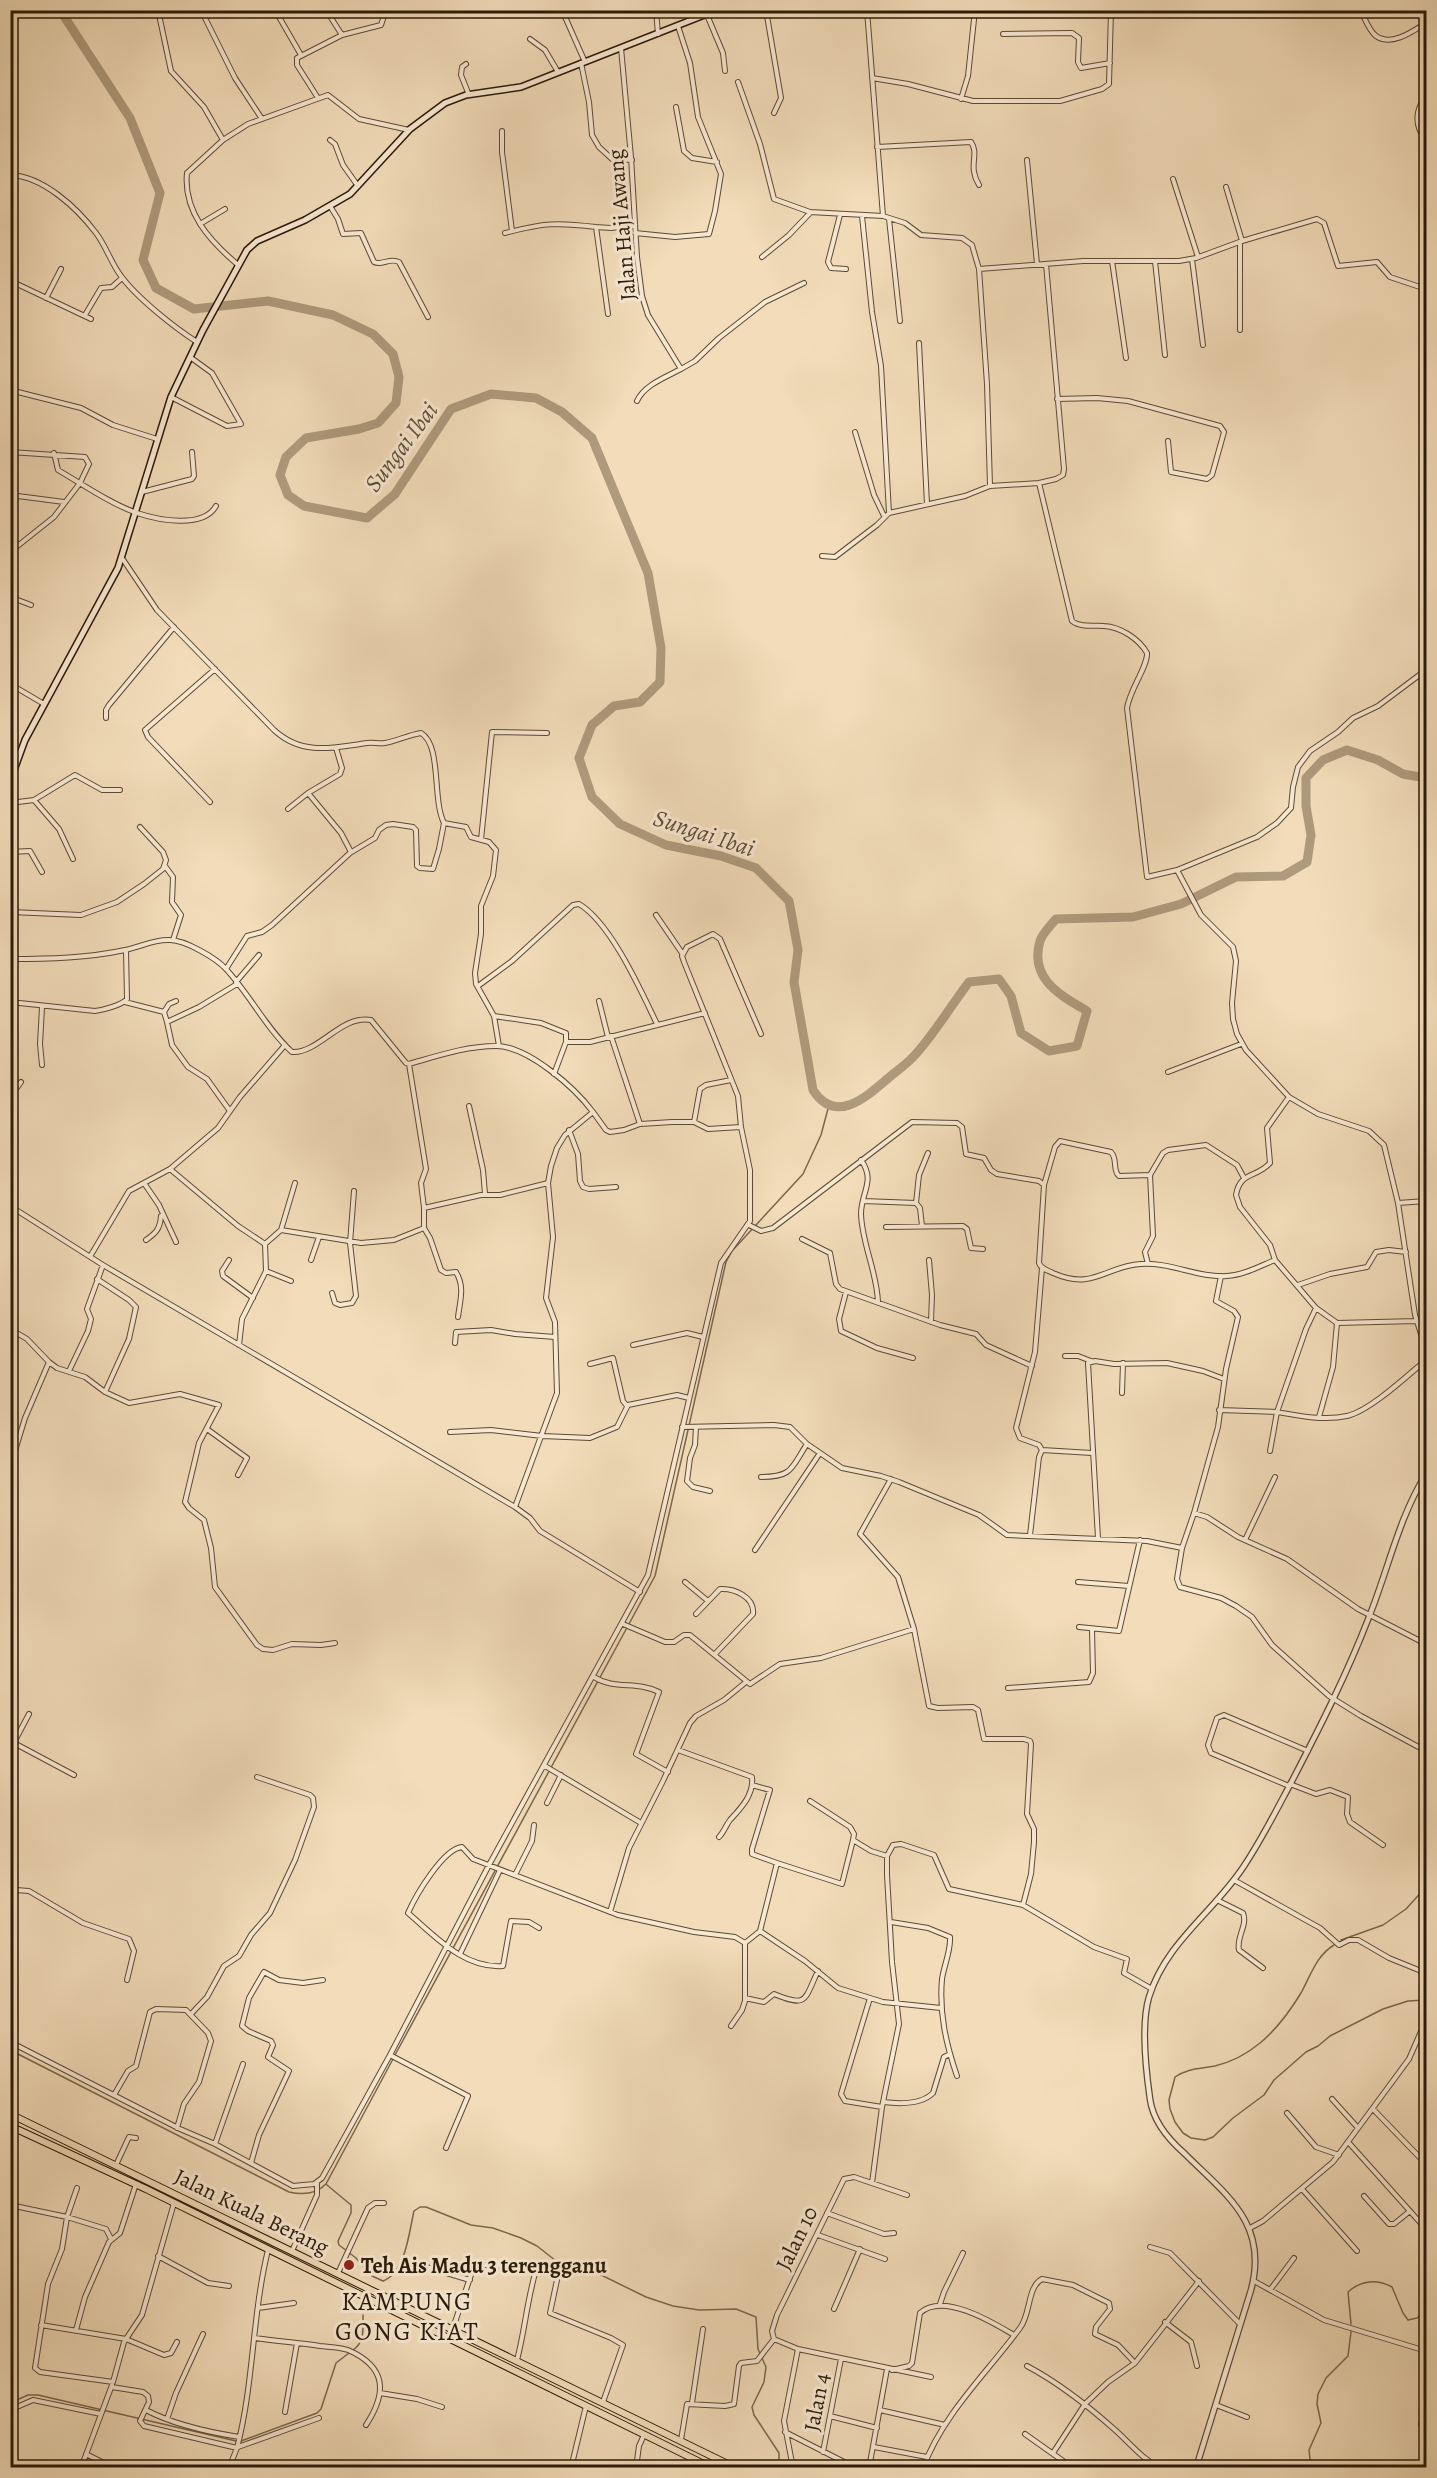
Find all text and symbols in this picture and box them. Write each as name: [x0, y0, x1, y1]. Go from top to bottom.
street label: Jalan Haji Awang: [600, 148, 644, 302]
water label: Sungai Ibai: [357, 396, 445, 498]
water label: Sungai Ibai: [649, 802, 759, 864]
street label: Jalan Kuala Berang: [169, 2161, 334, 2262]
street label: Jalan 10: [768, 2201, 825, 2276]
place label: Teh Ais Madu 3 terengganu: [361, 2251, 608, 2281]
marker: Teh Ais Madu 3 terengganu: [342, 2258, 356, 2272]
district label: KAMPUNG GONG KIAT: [335, 2284, 479, 2349]
street label: Jalan 4: [797, 2370, 837, 2434]

